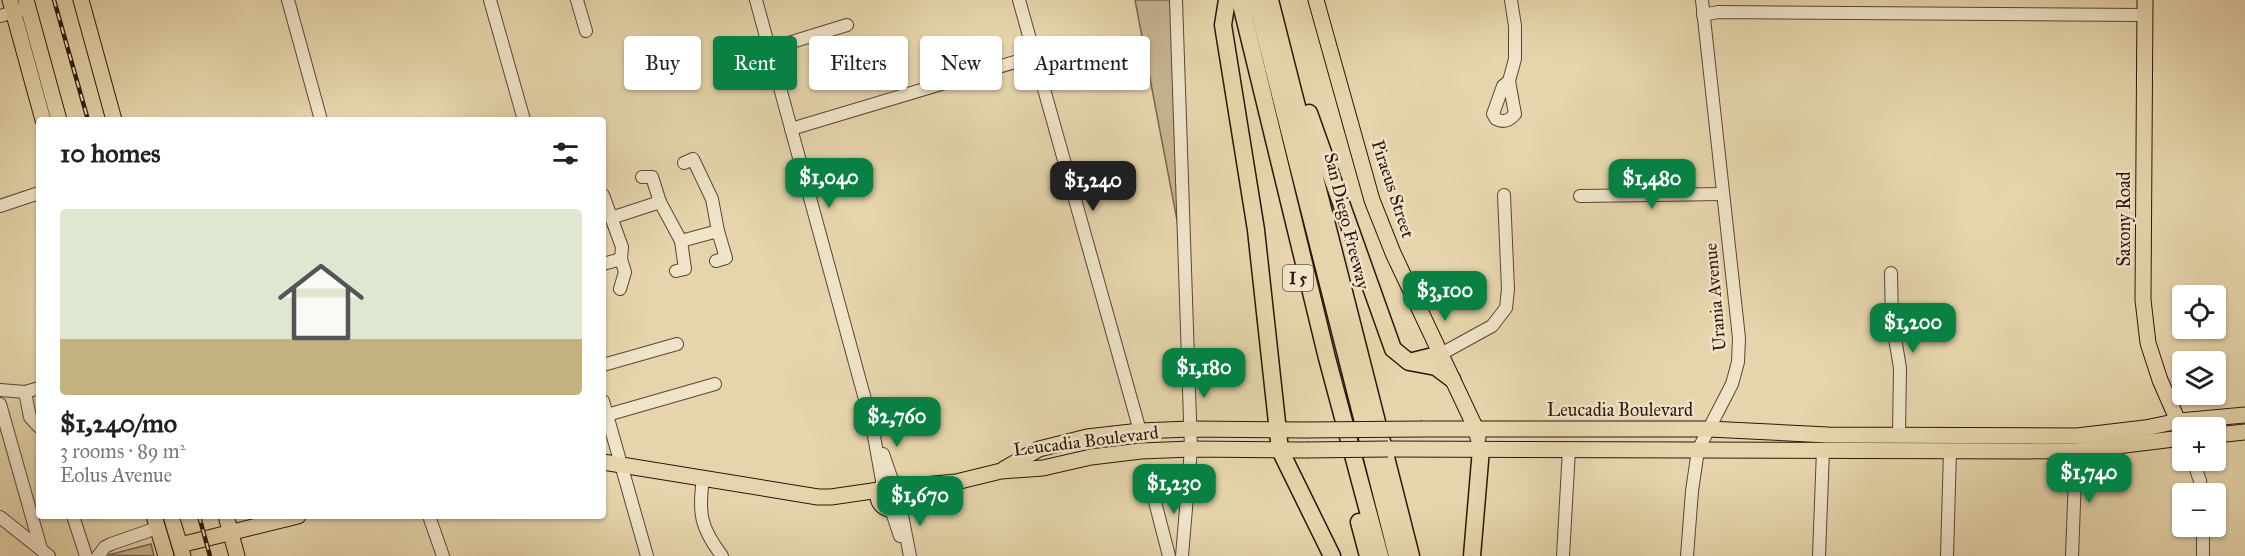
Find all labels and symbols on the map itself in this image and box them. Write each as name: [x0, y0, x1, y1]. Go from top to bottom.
street label: Piraeus Street: [1367, 137, 1419, 241]
street label: San Diego Freeway: [1318, 150, 1375, 292]
pin: $1,040: [780, 158, 878, 209]
pin: $1,480: [1603, 159, 1701, 210]
pin: $1,240: [1044, 161, 1142, 212]
street label: Saxony Road: [2113, 171, 2135, 267]
street label: Urania Avenue: [1699, 242, 1731, 352]
road number: I 5: [1283, 265, 1313, 291]
pin: $3,100: [1396, 271, 1494, 322]
pin: $1,200: [1864, 303, 1962, 354]
pin: $1,180: [1155, 348, 1253, 399]
pin: $2,760: [848, 397, 946, 448]
street label: Leucadia Boulevard: [1547, 399, 1693, 421]
street label: Leucadia Boulevard: [1012, 421, 1160, 461]
pin: $1,740: [2040, 453, 2138, 504]
pin: $1,230: [1125, 464, 1223, 515]
pin: $1,670: [871, 476, 969, 527]

